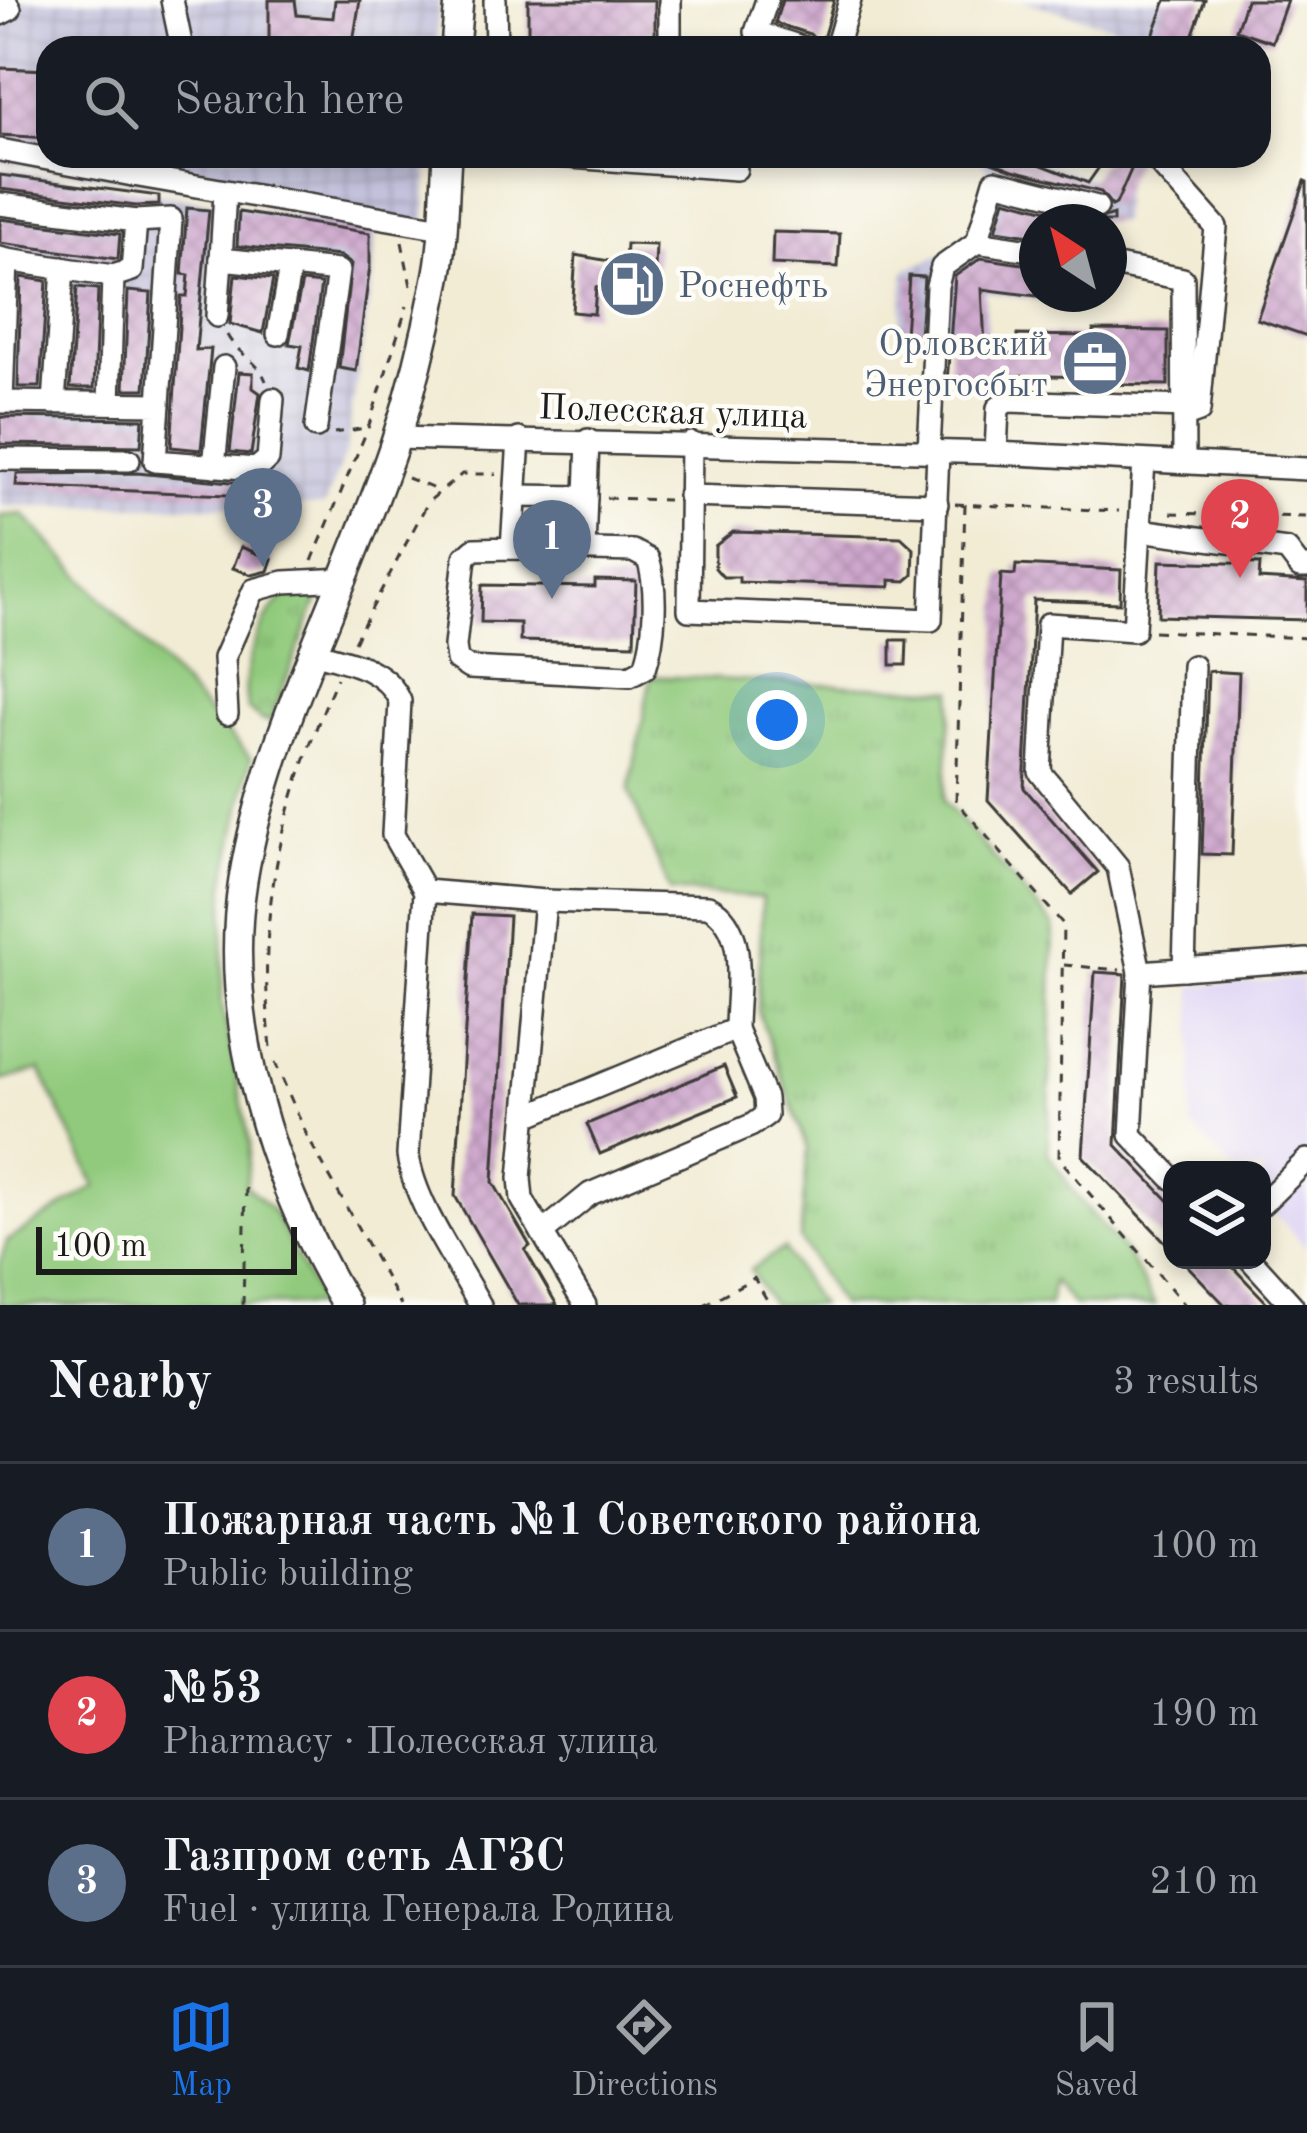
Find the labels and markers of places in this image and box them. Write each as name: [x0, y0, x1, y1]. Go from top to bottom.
fuel station icon: Роснефть: [597, 249, 667, 319]
place label: Роснефть: [678, 270, 828, 306]
place label: Орловский Энергосбыт: [864, 328, 1048, 405]
office icon: Орловский Энергосбыт: [1060, 328, 1130, 398]
pin: 3: [224, 468, 302, 567]
pin: 2: [1201, 479, 1279, 578]
pin: 1: [513, 500, 591, 599]

